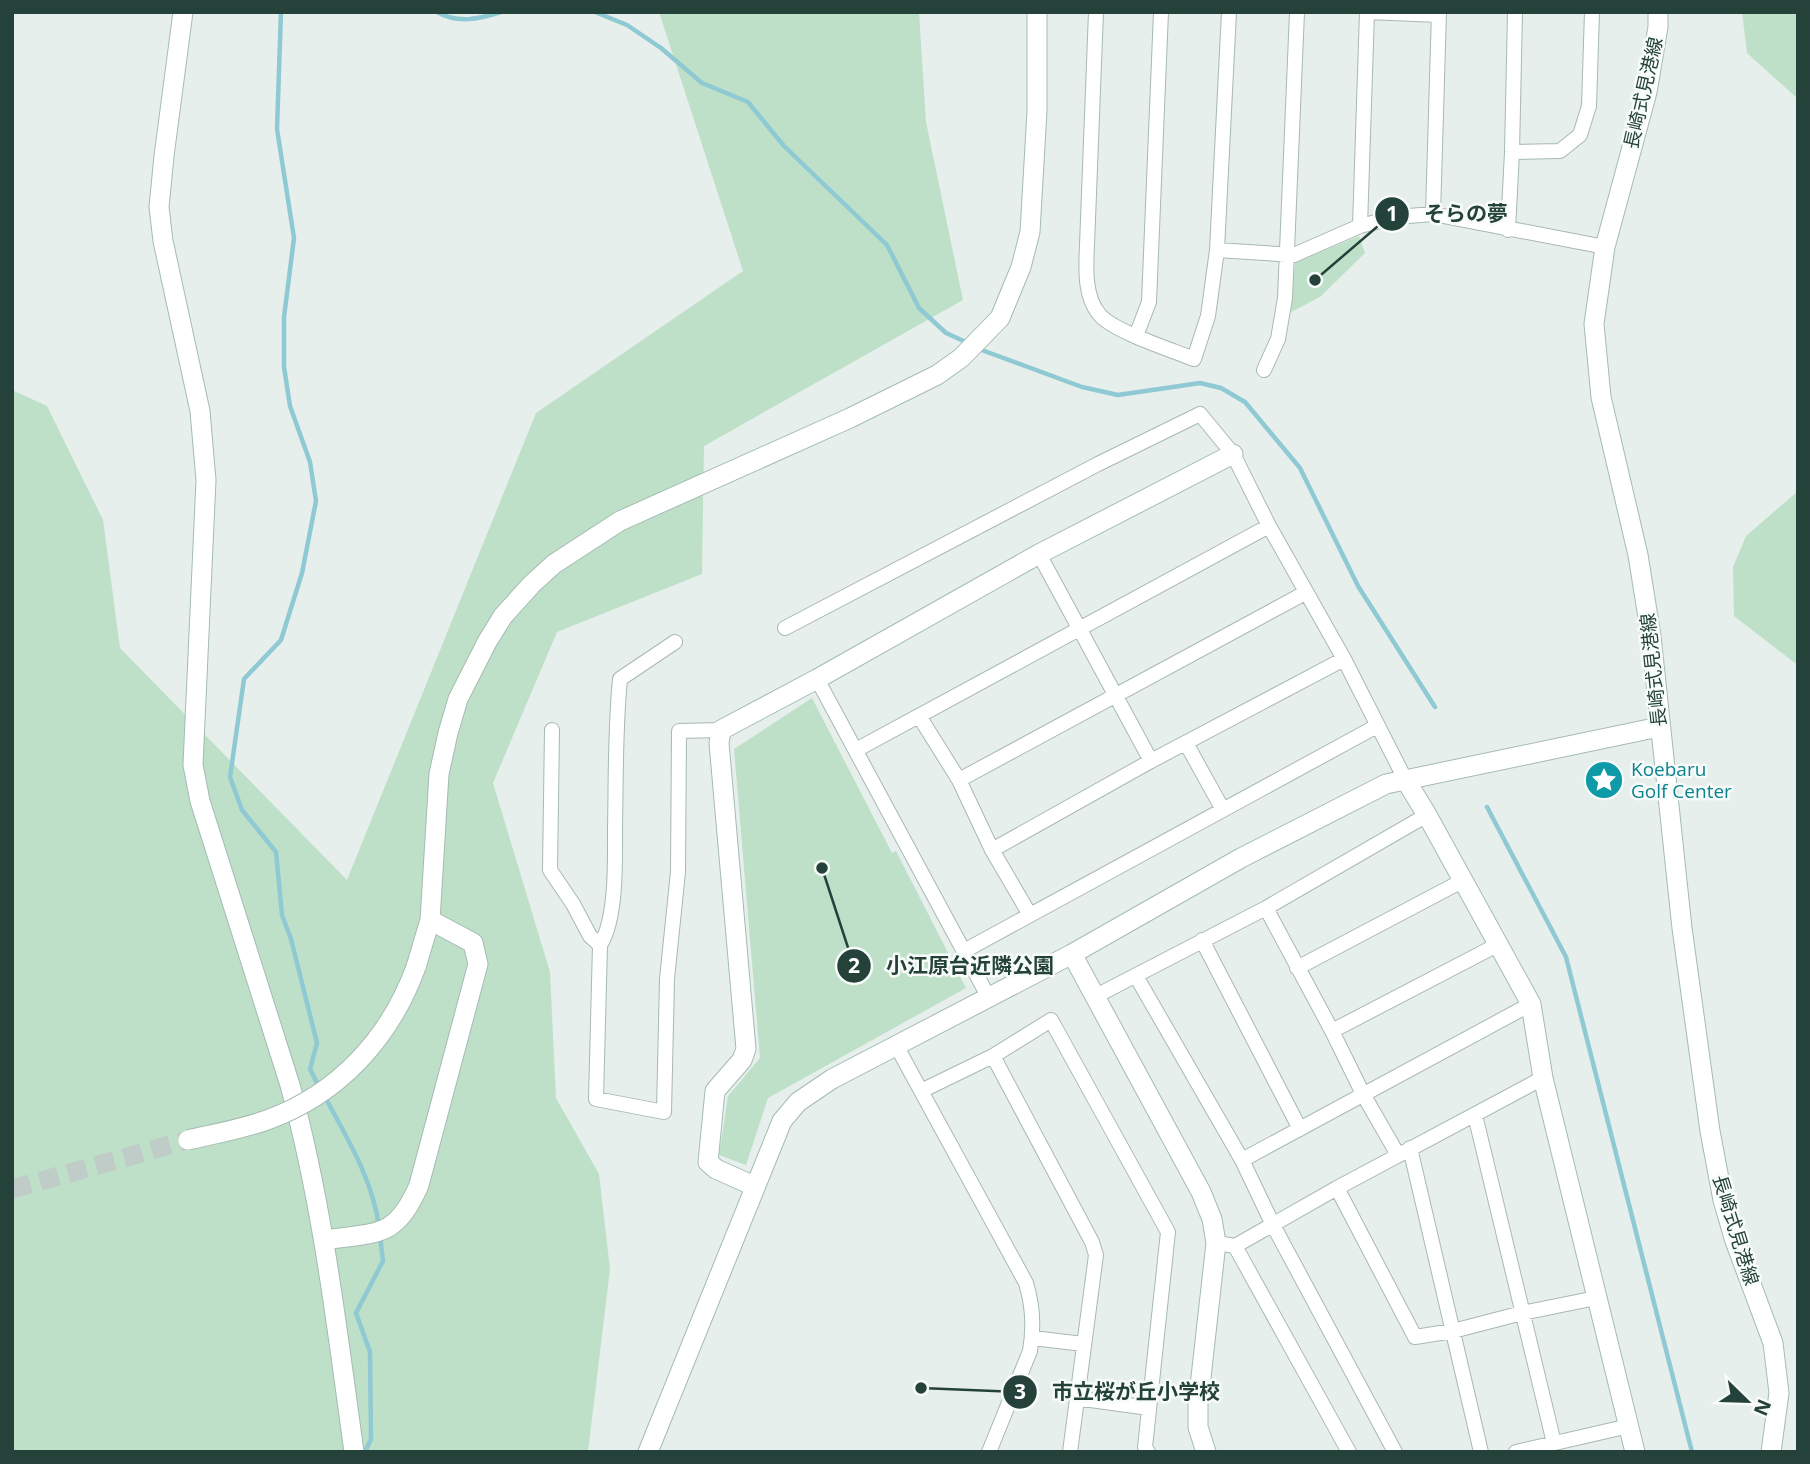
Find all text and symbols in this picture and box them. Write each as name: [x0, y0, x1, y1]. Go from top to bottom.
street label: 長崎式見港線: [1618, 35, 1668, 151]
callout: そらの夢: [1375, 193, 1522, 235]
text: 1: [1386, 199, 1398, 227]
text: そらの夢: [1424, 199, 1508, 227]
street label: 長崎式見港線: [1634, 612, 1672, 728]
place label: Koebaru Golf Center: [1631, 756, 1732, 804]
place icon: Koebaru Golf Center: [1583, 759, 1625, 801]
callout: 小江原台近隣公園: [837, 945, 1068, 987]
text: 2: [848, 951, 860, 979]
text: 小江原台近隣公園: [886, 951, 1054, 979]
street label: 長崎式見港線: [1707, 1172, 1765, 1288]
north arrow: [1712, 1366, 1782, 1436]
callout: 市立桜が丘小学校: [1003, 1371, 1234, 1413]
text: 3: [1014, 1377, 1026, 1405]
text: 市立桜が丘小学校: [1052, 1377, 1220, 1405]
text: N: [1748, 1395, 1778, 1420]

